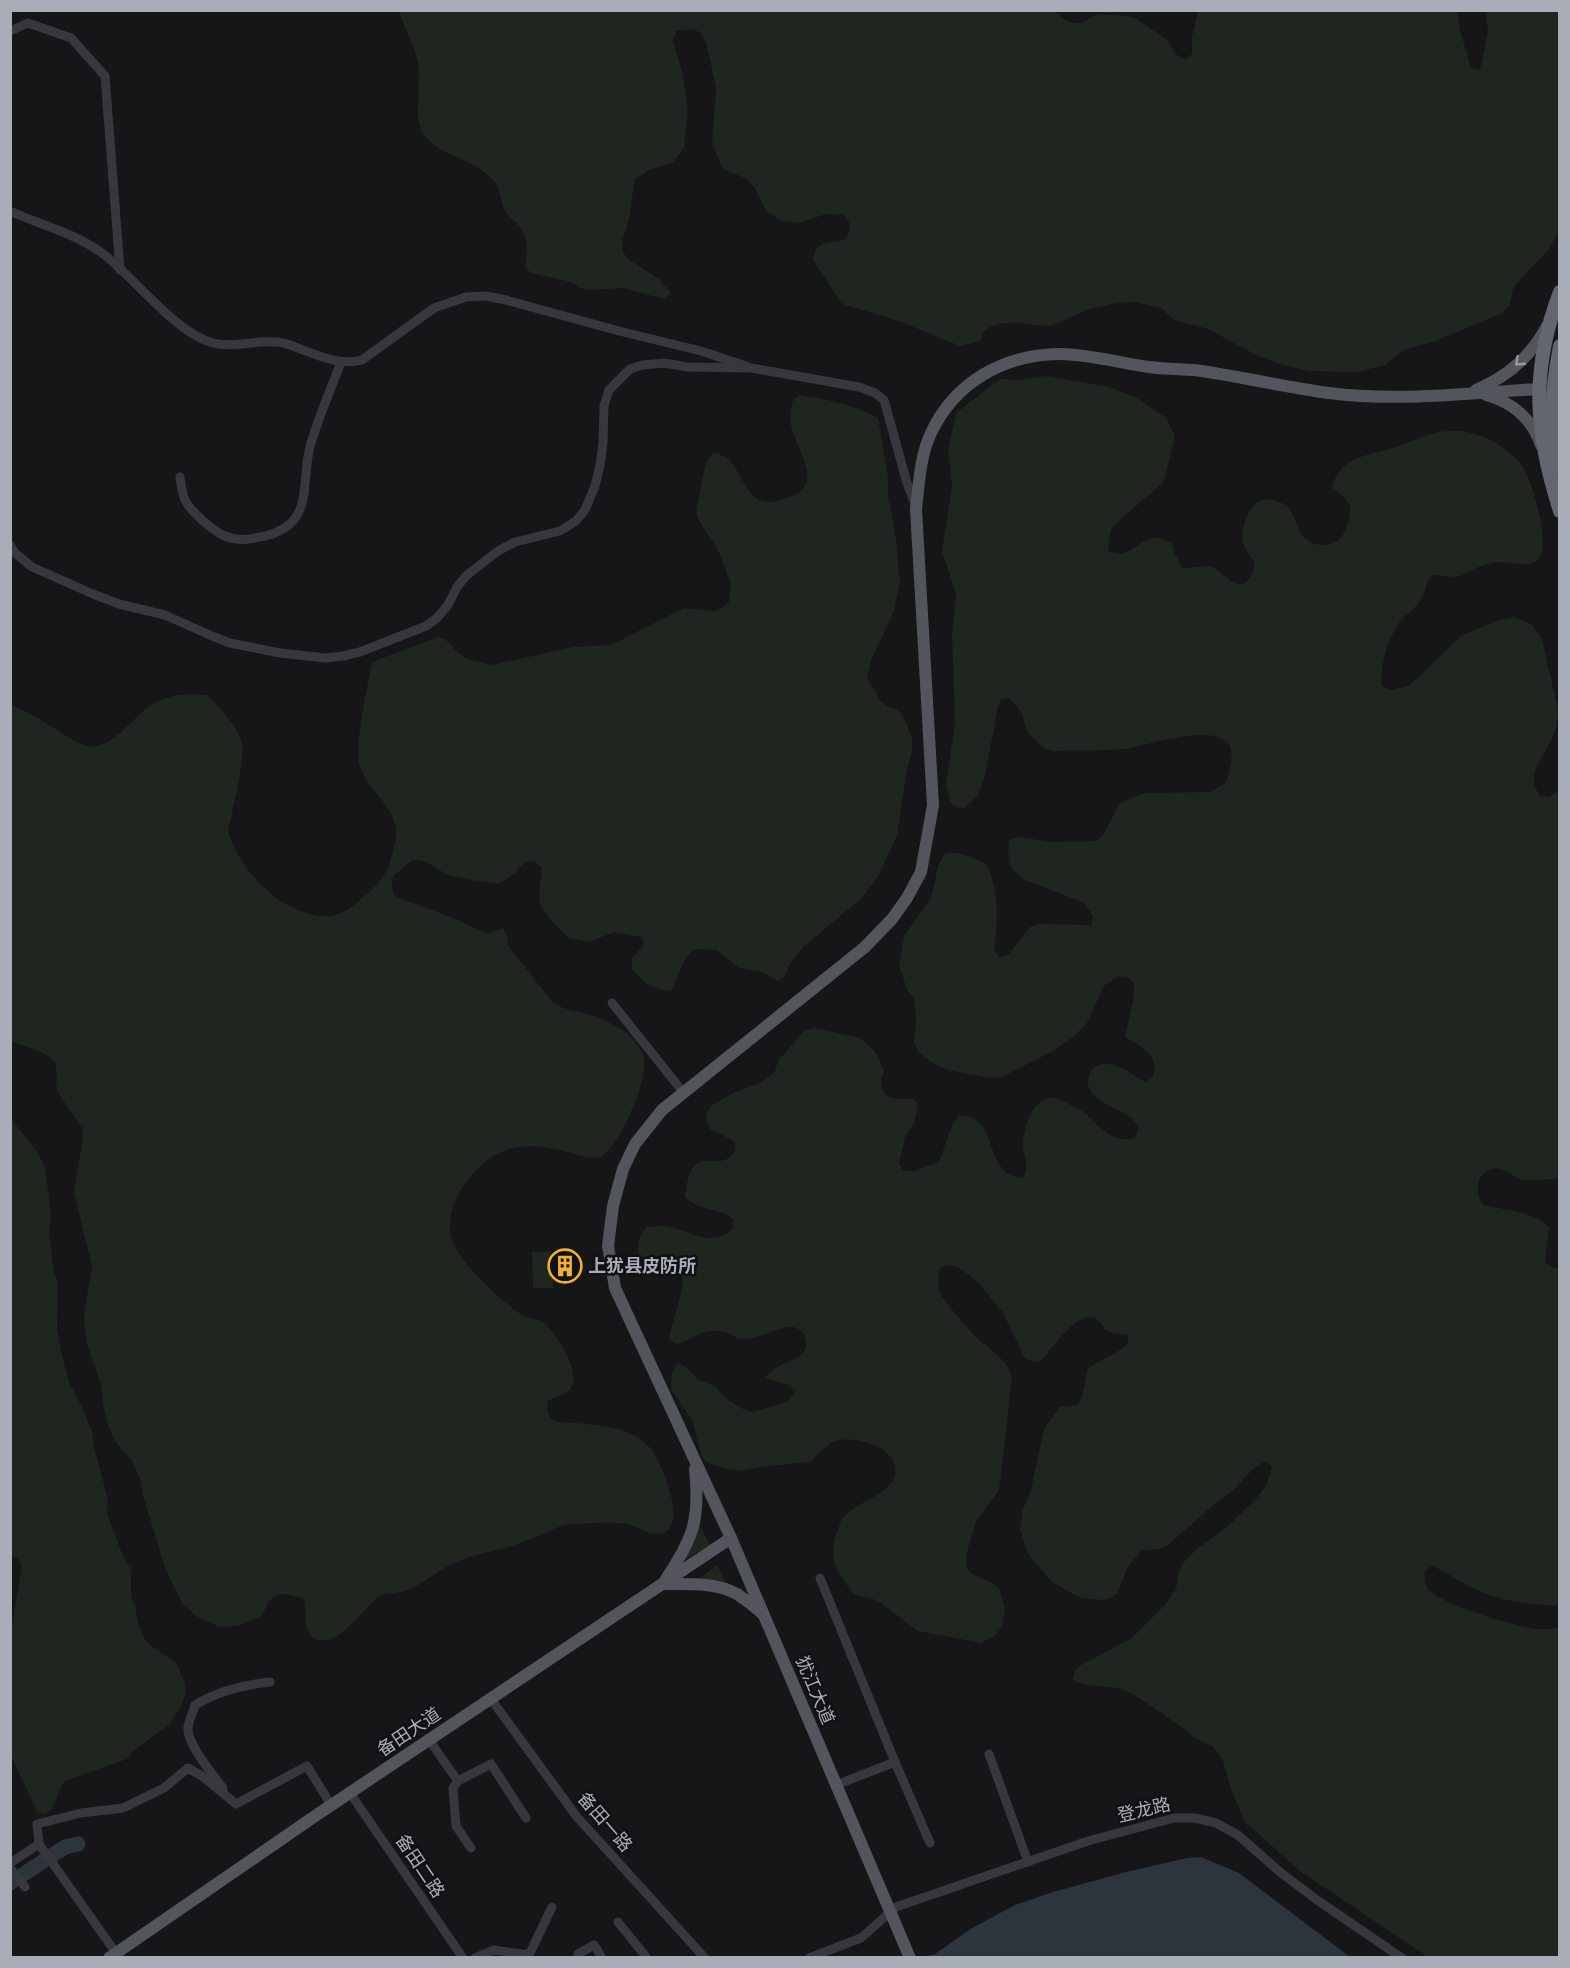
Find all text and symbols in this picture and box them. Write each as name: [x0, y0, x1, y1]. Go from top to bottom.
one-way arrow: [1516, 355, 1526, 366]
building icon: 上犹县皮防所: [547, 1248, 583, 1284]
place label: 上犹县皮防所: [588, 1255, 696, 1277]
street label: 犹江大道: [791, 1653, 839, 1727]
street label: 备田大道: [373, 1703, 445, 1761]
street label: 备田一路: [573, 1788, 637, 1856]
street label: 登龙路: [1115, 1793, 1173, 1827]
street label: 备田二路: [391, 1830, 449, 1902]

